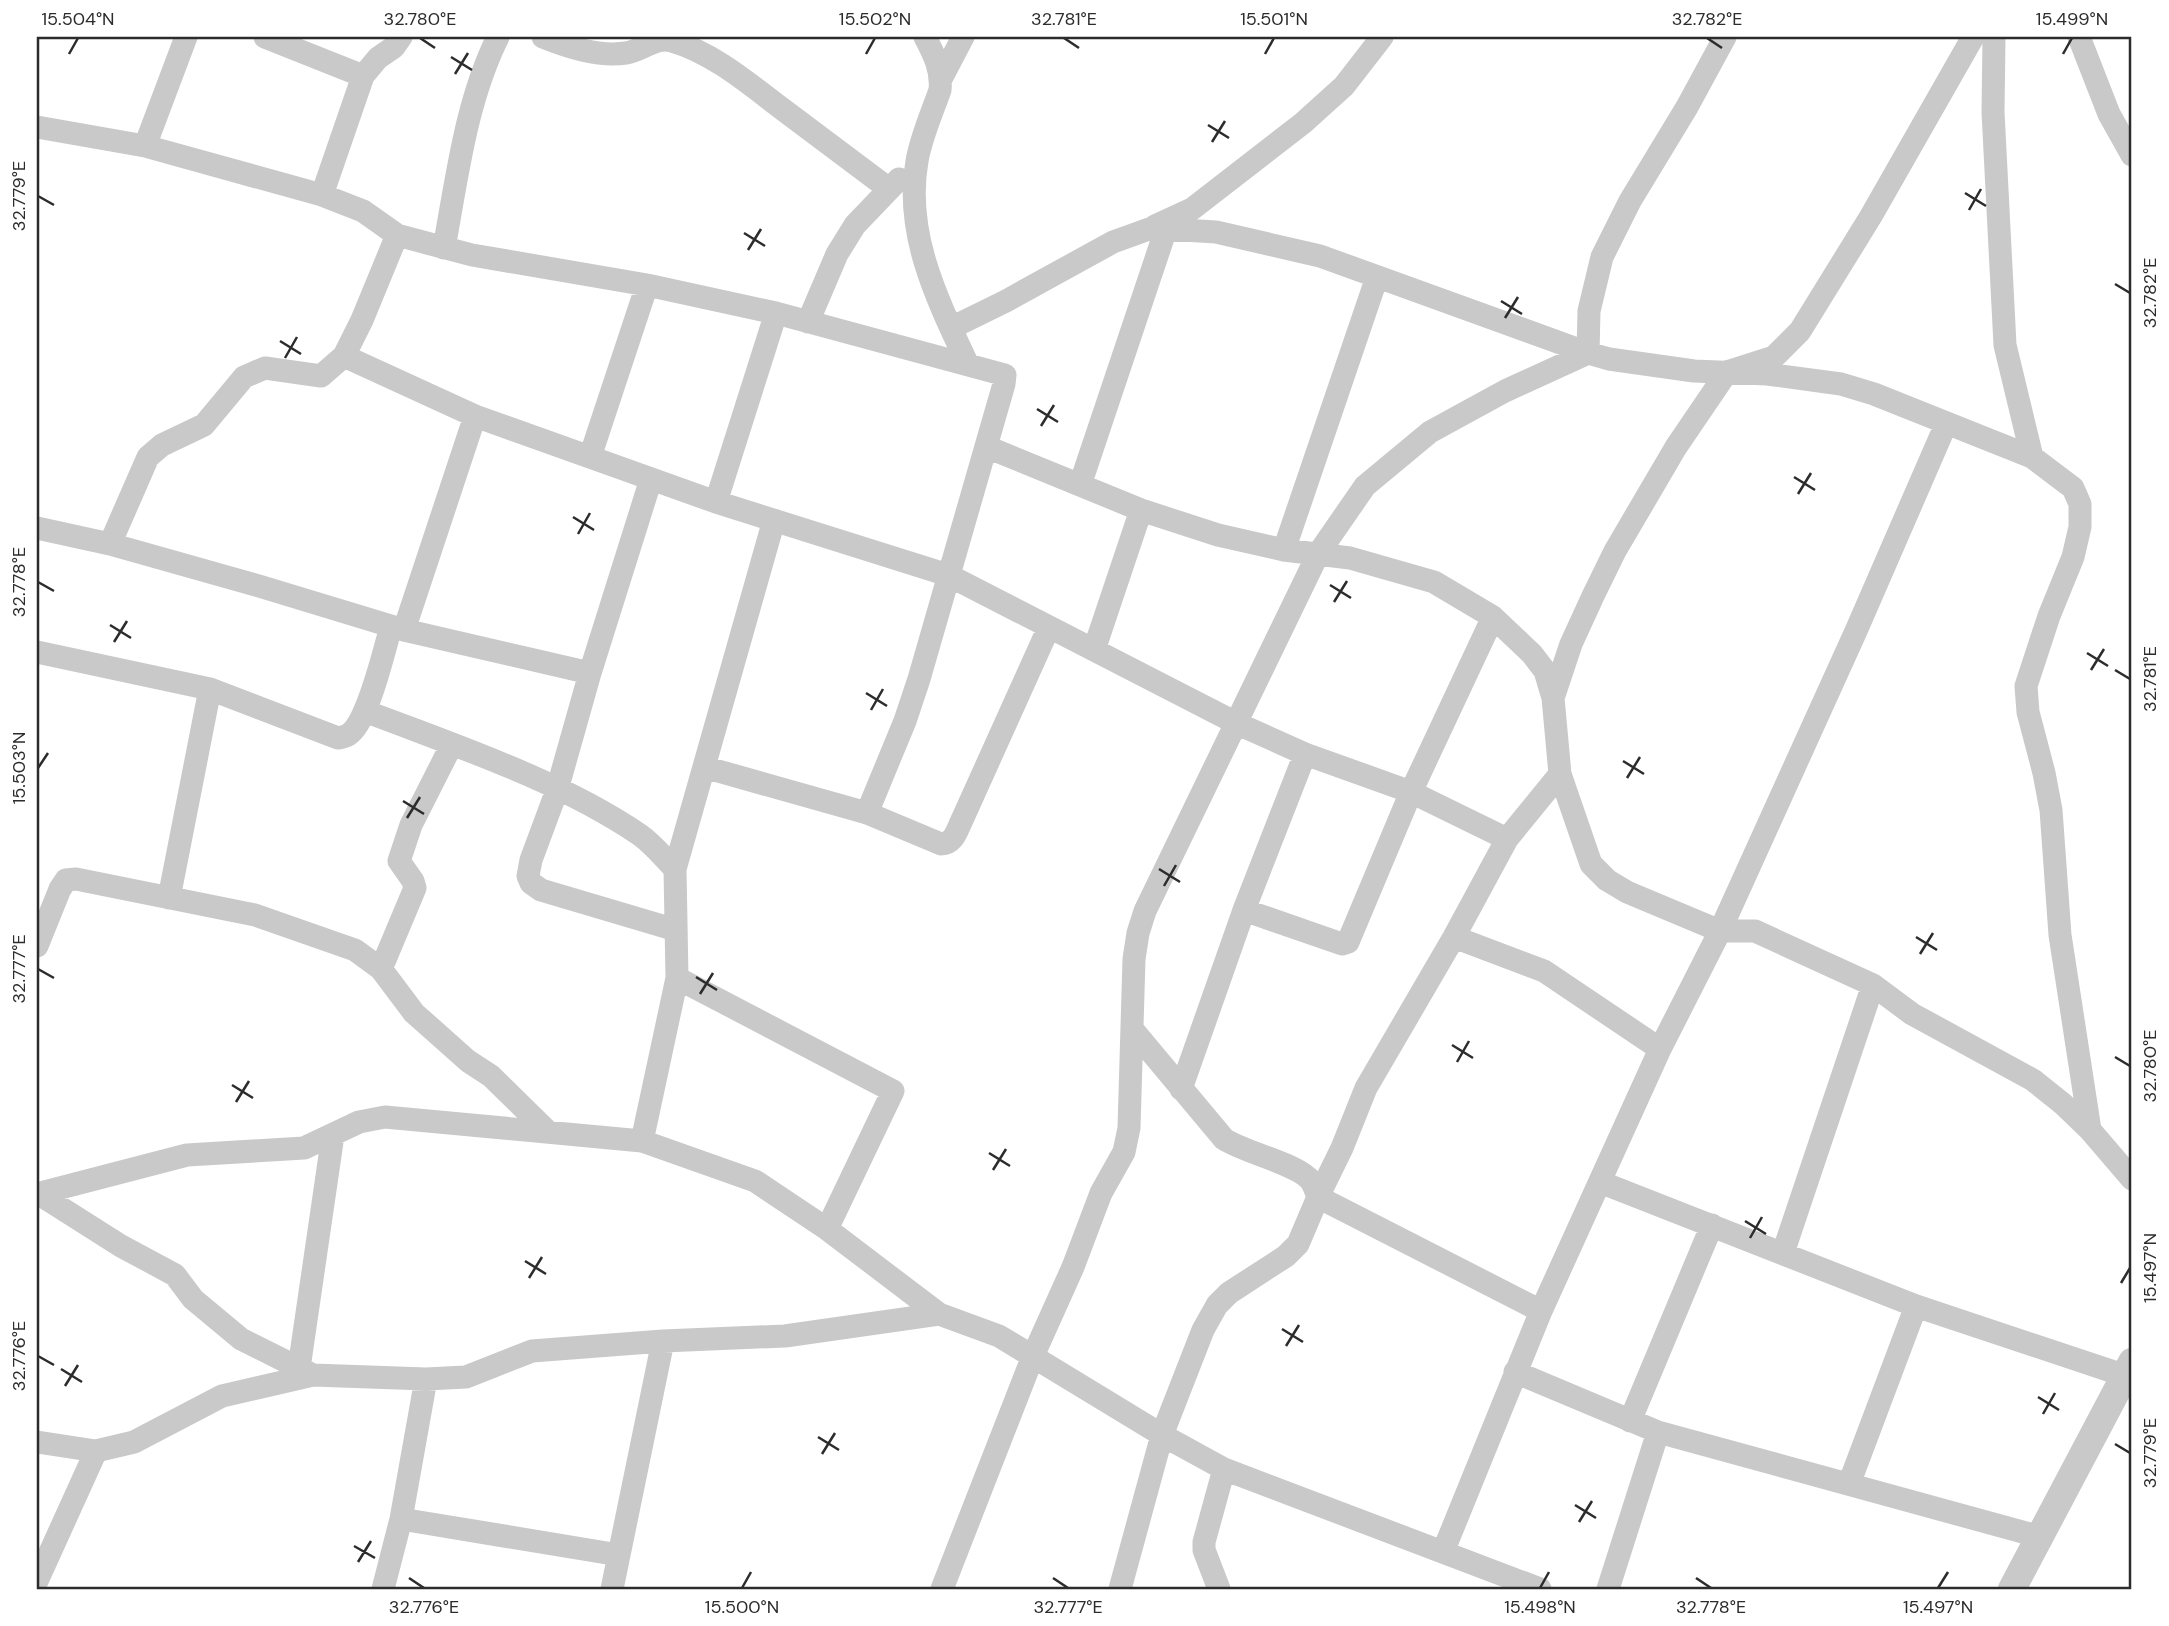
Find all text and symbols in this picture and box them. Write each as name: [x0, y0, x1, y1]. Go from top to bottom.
text: 15.504°N: [42, 7, 115, 31]
text: 32.780°E: [384, 7, 456, 31]
text: 15.502°N: [839, 7, 911, 31]
text: 32.781°E: [1031, 7, 1097, 31]
text: 15.501°N: [1240, 7, 1308, 31]
text: 32.782°E: [1672, 7, 1742, 31]
text: 15.499°N: [2036, 7, 2108, 31]
text: 32.779°E: [7, 161, 31, 231]
text: 32.782°E: [2138, 258, 2162, 328]
text: 32.778°E: [7, 547, 31, 617]
text: 32.781°E: [2138, 646, 2162, 712]
text: 15.503°N: [7, 732, 31, 804]
text: 32.777°E: [7, 934, 31, 1004]
text: 32.780°E: [2138, 1030, 2162, 1102]
text: 15.497°N: [2138, 1233, 2162, 1303]
text: 32.776°E: [7, 1321, 31, 1391]
text: 32.779°E: [2138, 1418, 2162, 1488]
text: 32.776°E: [389, 1595, 459, 1619]
text: 15.500°N: [705, 1595, 779, 1619]
text: 32.777°E: [1033, 1595, 1103, 1619]
text: 15.498°N: [1504, 1595, 1576, 1619]
text: 32.778°E: [1676, 1595, 1746, 1619]
text: 15.497°N: [1903, 1595, 1973, 1619]

